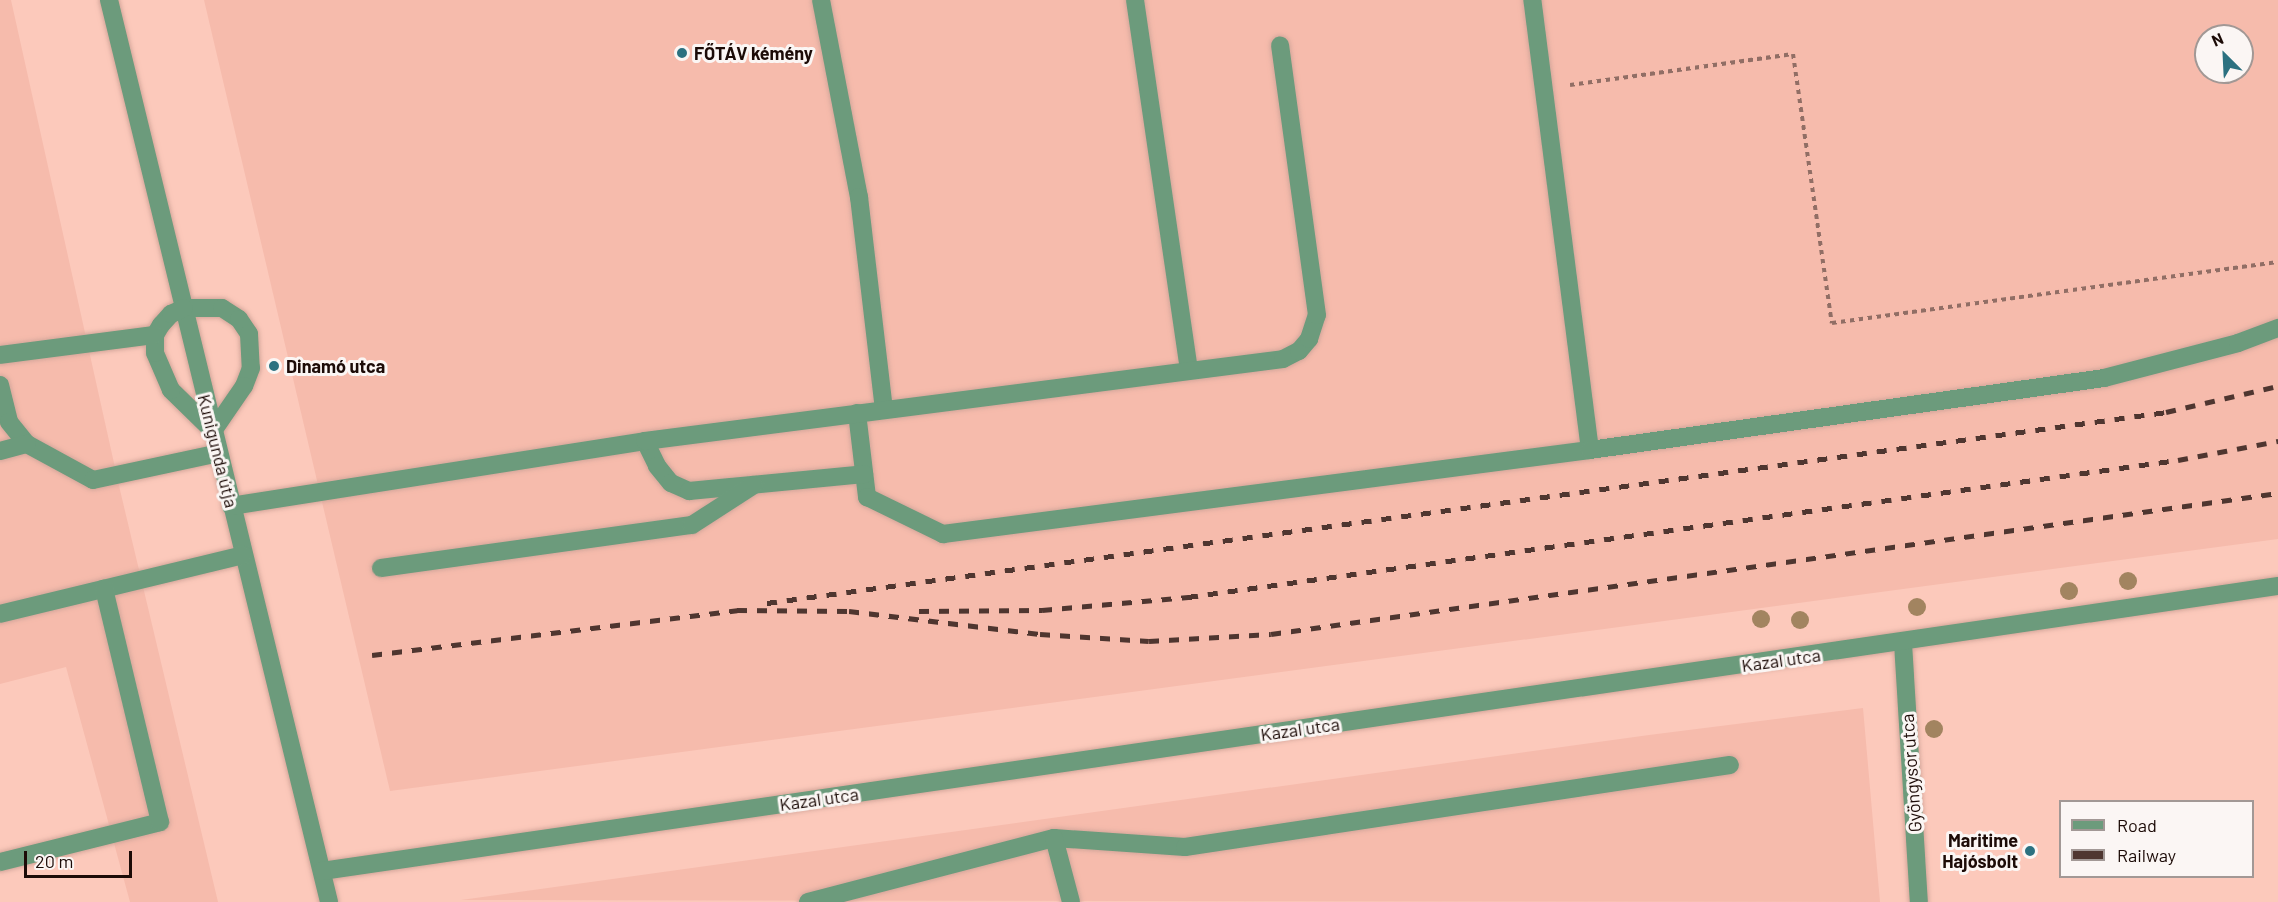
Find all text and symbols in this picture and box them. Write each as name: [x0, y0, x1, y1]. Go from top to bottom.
north arrow: [2194, 24, 2254, 84]
text: N: [2209, 28, 2226, 50]
place label: FŐTÁV kémény: [694, 42, 813, 64]
marker: FŐTÁV kémény: [675, 46, 689, 60]
place label: Dinamó utca: [286, 355, 385, 377]
marker: Dinamó utca: [267, 359, 281, 373]
street label: Kunigunda útja: [193, 392, 243, 510]
street label: Kazal utca: [1740, 644, 1822, 676]
street label: Kazal utca: [1259, 713, 1341, 745]
street label: Gyöngysor utca: [1896, 713, 1926, 833]
street label: Kazal utca: [778, 783, 860, 815]
legend: [2059, 800, 2254, 878]
text: Road: [2117, 814, 2157, 836]
place label: Maritime Hajósbolt: [1942, 830, 2018, 872]
scale bar: [27, 839, 135, 877]
marker: Maritime Hajósbolt: [2023, 844, 2037, 858]
text: Railway: [2117, 844, 2176, 866]
text: 20 m: [35, 850, 73, 872]

